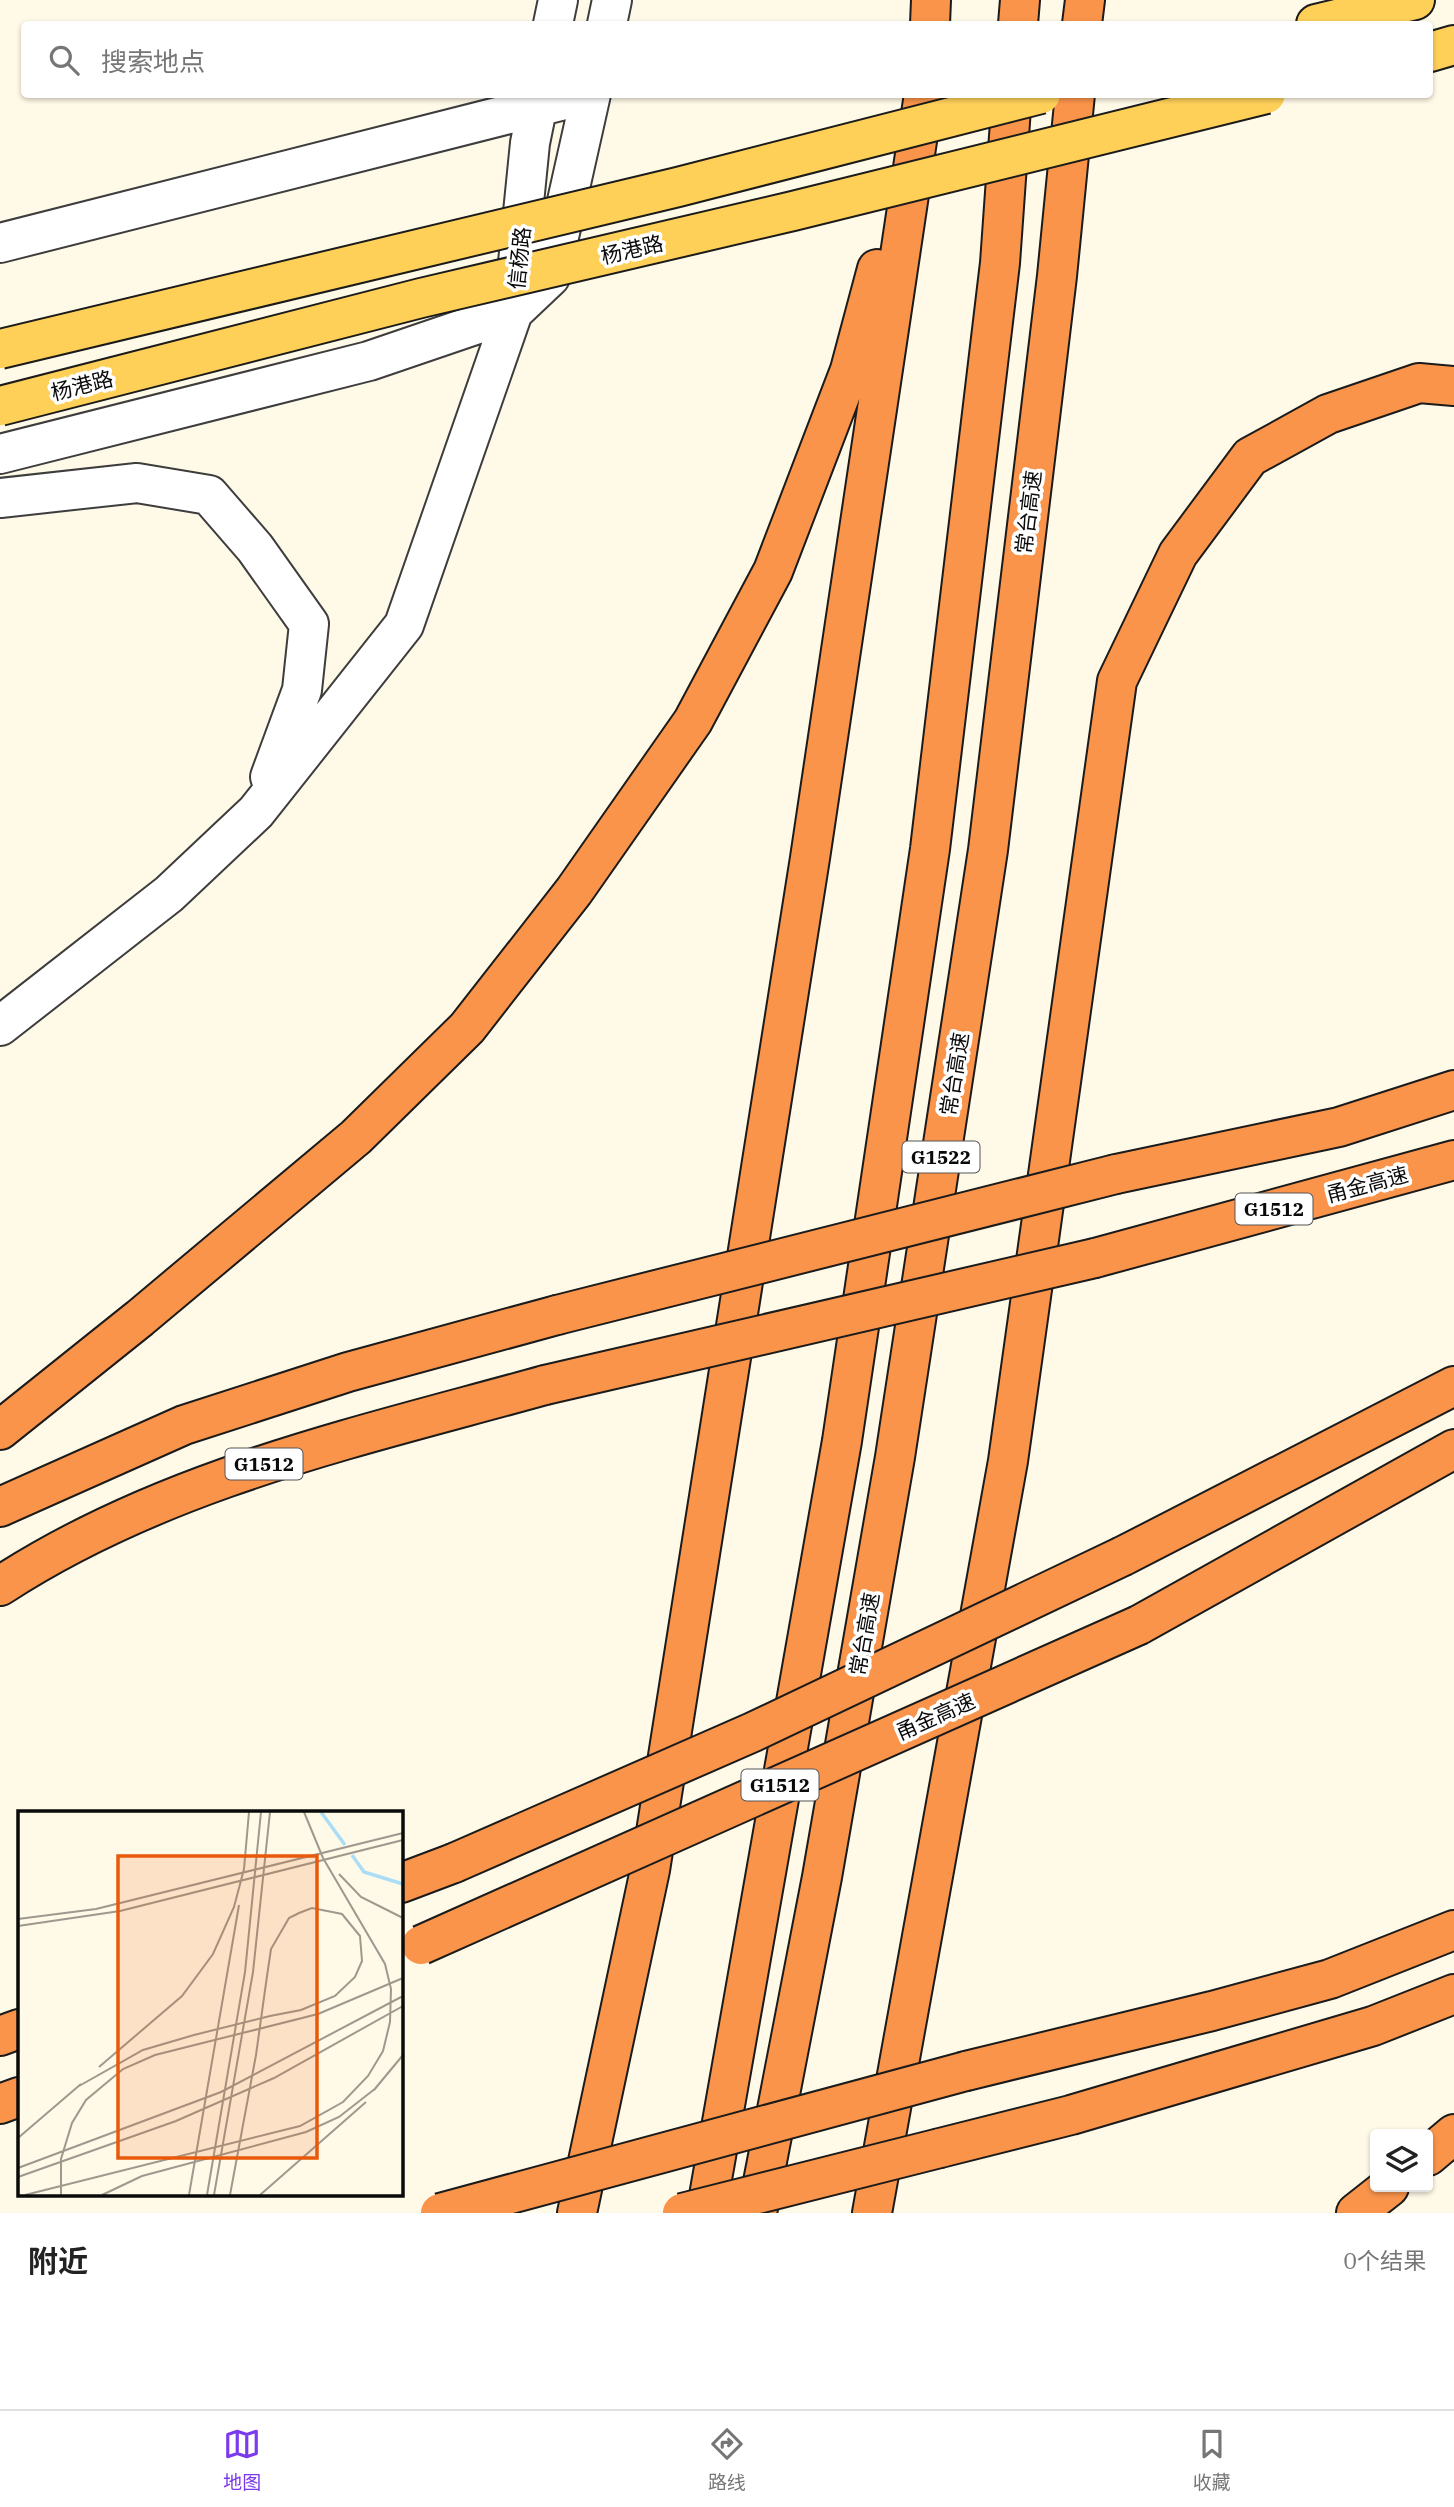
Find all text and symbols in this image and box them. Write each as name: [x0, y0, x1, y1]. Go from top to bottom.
search box: [21, 21, 1433, 98]
icon: search: [45, 41, 83, 79]
text: 搜索地点: [101, 44, 205, 78]
street label: 信杨路: [502, 225, 536, 291]
street label: 杨港路: [598, 228, 666, 270]
street label: 杨港路: [48, 364, 116, 406]
street label: 常台高速: [1009, 469, 1047, 555]
street label: 常台高速: [934, 1030, 974, 1118]
road number: G1522: [902, 1142, 979, 1172]
street label: 甬金高速: [1323, 1160, 1411, 1208]
road number: G1512: [1236, 1194, 1312, 1224]
road number: G1512: [226, 1448, 302, 1480]
street label: 常台高速: [843, 1590, 885, 1678]
street label: 甬金高速: [891, 1686, 979, 1746]
road number: G1512: [742, 1770, 818, 1800]
inset map: [18, 1811, 402, 2196]
map controls: [1370, 2129, 1433, 2192]
button: layers: [1370, 2129, 1433, 2192]
text: 附近: [28, 2241, 88, 2280]
text: 0个结果: [1343, 2245, 1426, 2275]
tab: 地图: [223, 2425, 261, 2494]
tab: 路线: [708, 2425, 746, 2494]
tab: 收藏: [1193, 2425, 1231, 2494]

